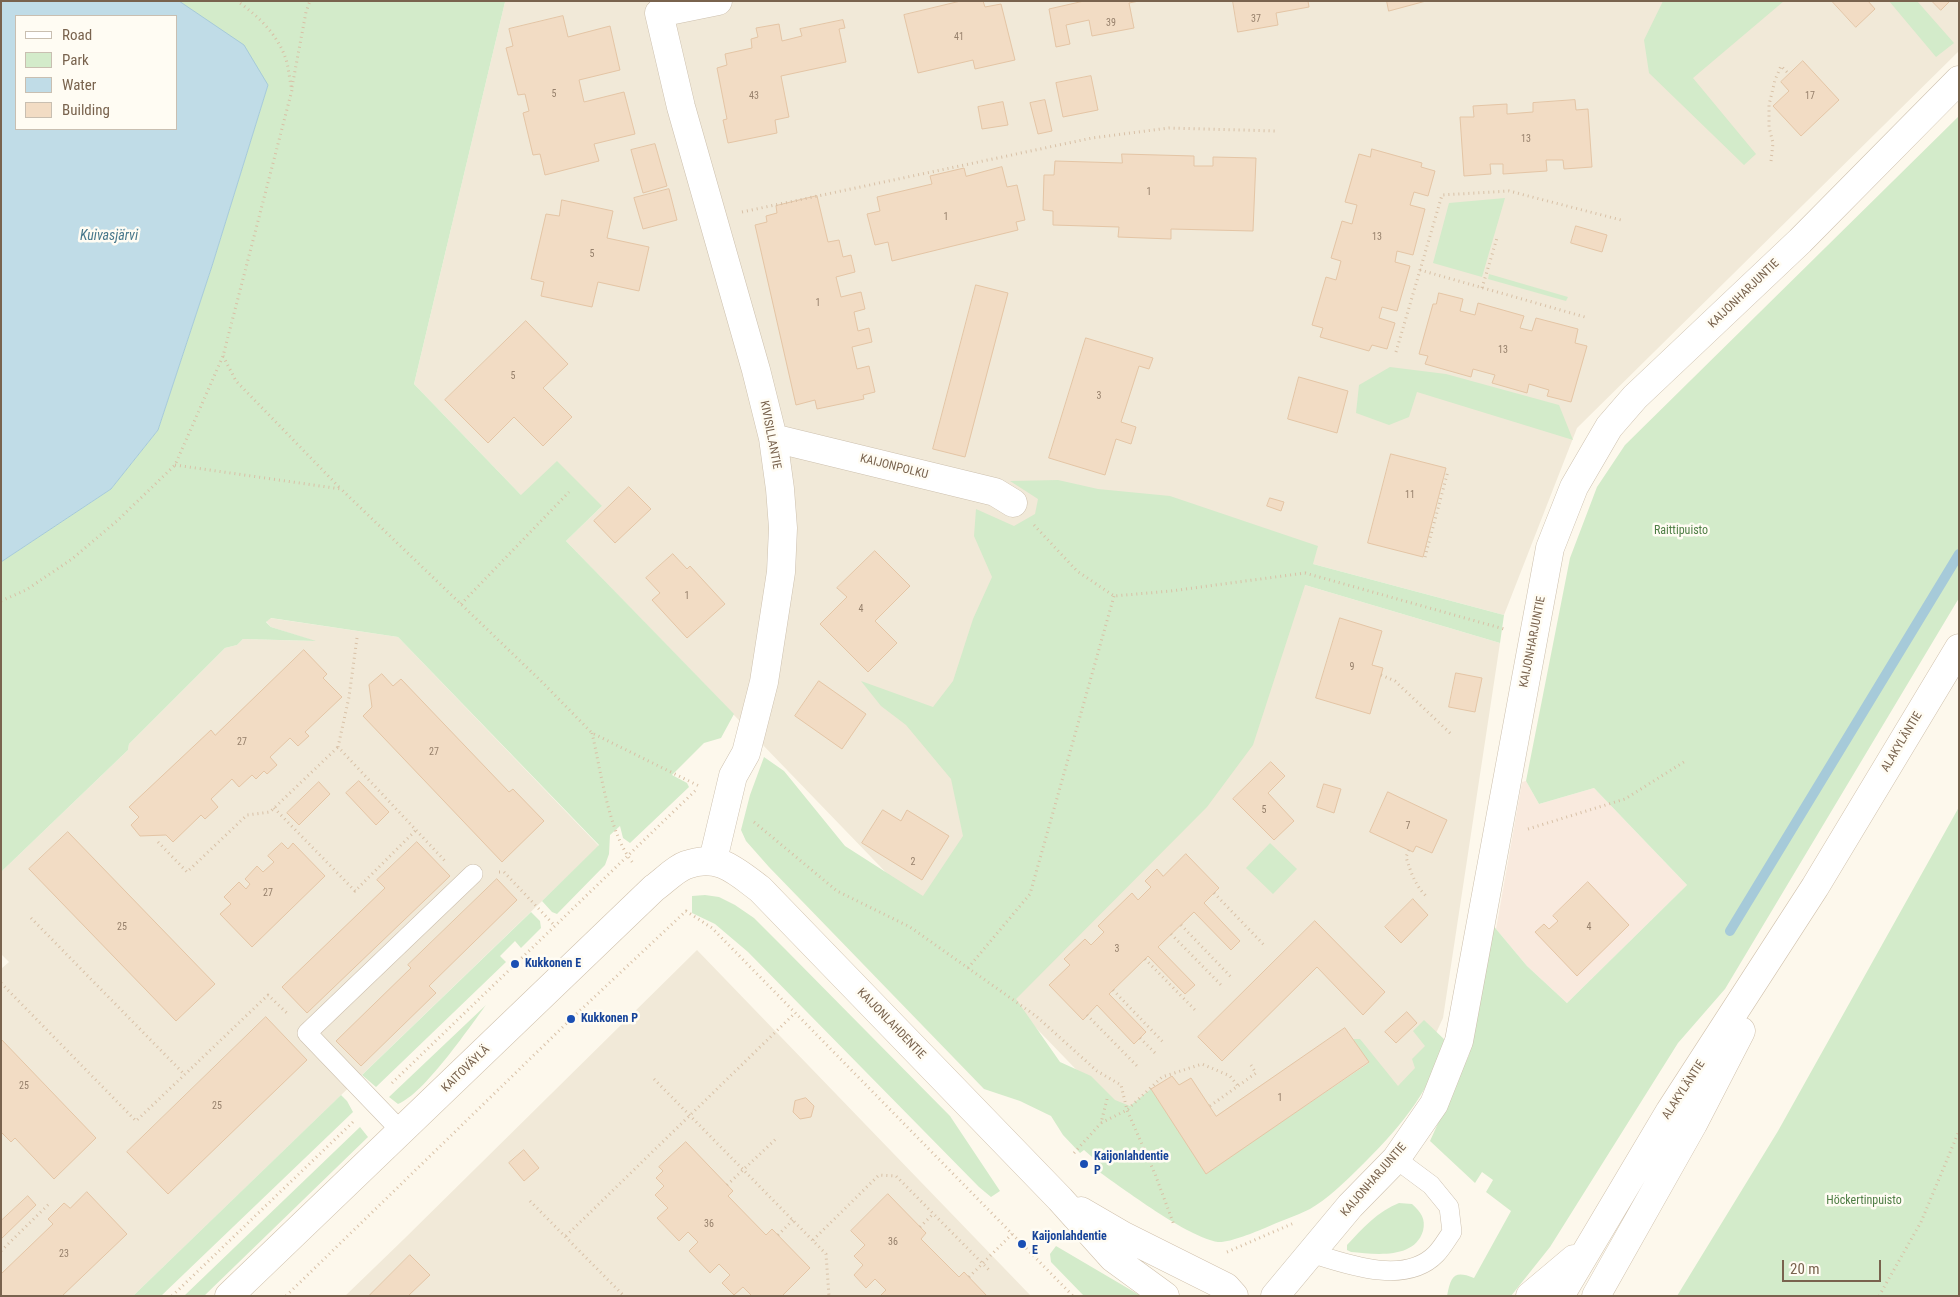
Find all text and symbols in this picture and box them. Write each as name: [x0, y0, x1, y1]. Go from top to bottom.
house number: 37: [1251, 13, 1261, 25]
legend: [15, 15, 178, 130]
house number: 39: [1106, 17, 1116, 29]
text: Road: [62, 26, 92, 44]
house number: 41: [954, 31, 964, 43]
text: Park: [62, 51, 89, 69]
text: Water: [62, 76, 96, 94]
house number: 5: [552, 88, 556, 100]
house number: 43: [749, 90, 759, 102]
house number: 17: [1805, 90, 1815, 102]
text: Building: [62, 101, 110, 119]
house number: 13: [1521, 133, 1531, 145]
house number: 1: [1147, 186, 1151, 198]
house number: 1: [944, 211, 948, 223]
water label: Kuivasjärvi: [80, 228, 138, 244]
house number: 13: [1372, 231, 1382, 243]
house number: 5: [590, 248, 594, 260]
street label: KAIJONHARJUNTIE: [1706, 257, 1782, 331]
house number: 1: [816, 297, 820, 309]
house number: 13: [1498, 344, 1508, 356]
house number: 5: [511, 370, 515, 382]
house number: 3: [1097, 390, 1101, 402]
street label: KIVISILLANTIE: [756, 400, 784, 470]
street label: KAIJONPOLKU: [858, 452, 930, 482]
house number: 11: [1405, 489, 1415, 501]
park label: Raittipuisto: [1654, 524, 1708, 538]
house number: 1: [685, 590, 689, 602]
street label: KAIJONHARJUNTIE: [1517, 595, 1549, 689]
house number: 4: [859, 603, 863, 615]
house number: 9: [1350, 661, 1354, 673]
street label: ALAKYLÄNTIE: [1878, 709, 1926, 775]
house number: 27: [237, 736, 247, 748]
house number: 27: [429, 746, 439, 758]
house number: 5: [1262, 804, 1266, 816]
house number: 7: [1406, 820, 1410, 832]
house number: 2: [911, 856, 915, 868]
house number: 27: [263, 887, 273, 899]
house number: 25: [117, 921, 127, 933]
house number: 4: [1587, 921, 1591, 933]
house number: 3: [1115, 943, 1119, 955]
place label: Kukkonen E: [525, 957, 581, 971]
marker: Kukkonen E: [509, 958, 521, 970]
street label: KAIJONLAHDENTIE: [854, 986, 928, 1062]
place label: Kukkonen P: [581, 1012, 638, 1026]
marker: Kukkonen P: [565, 1013, 577, 1025]
street label: KAITOVÄYLÄ: [439, 1043, 493, 1095]
street label: ALAKYLÄNTIE: [1660, 1058, 1708, 1122]
house number: 25: [19, 1080, 29, 1092]
house number: 1: [1278, 1092, 1282, 1104]
house number: 25: [212, 1100, 222, 1112]
street label: KAIJONHARJUNTIE: [1338, 1140, 1410, 1220]
place label: Kaijonlahdentie P: [1094, 1150, 1169, 1178]
marker: Kaijonlahdentie P: [1078, 1158, 1090, 1170]
park label: Höckertinpuisto: [1826, 1194, 1902, 1208]
house number: 36: [704, 1218, 714, 1230]
place label: Kaijonlahdentie E: [1032, 1230, 1107, 1258]
house number: 36: [888, 1236, 898, 1248]
marker: Kaijonlahdentie E: [1016, 1238, 1028, 1250]
house number: 23: [59, 1248, 69, 1260]
scale bar: [1785, 1250, 1884, 1282]
text: 20 m: [1790, 1260, 1820, 1278]

